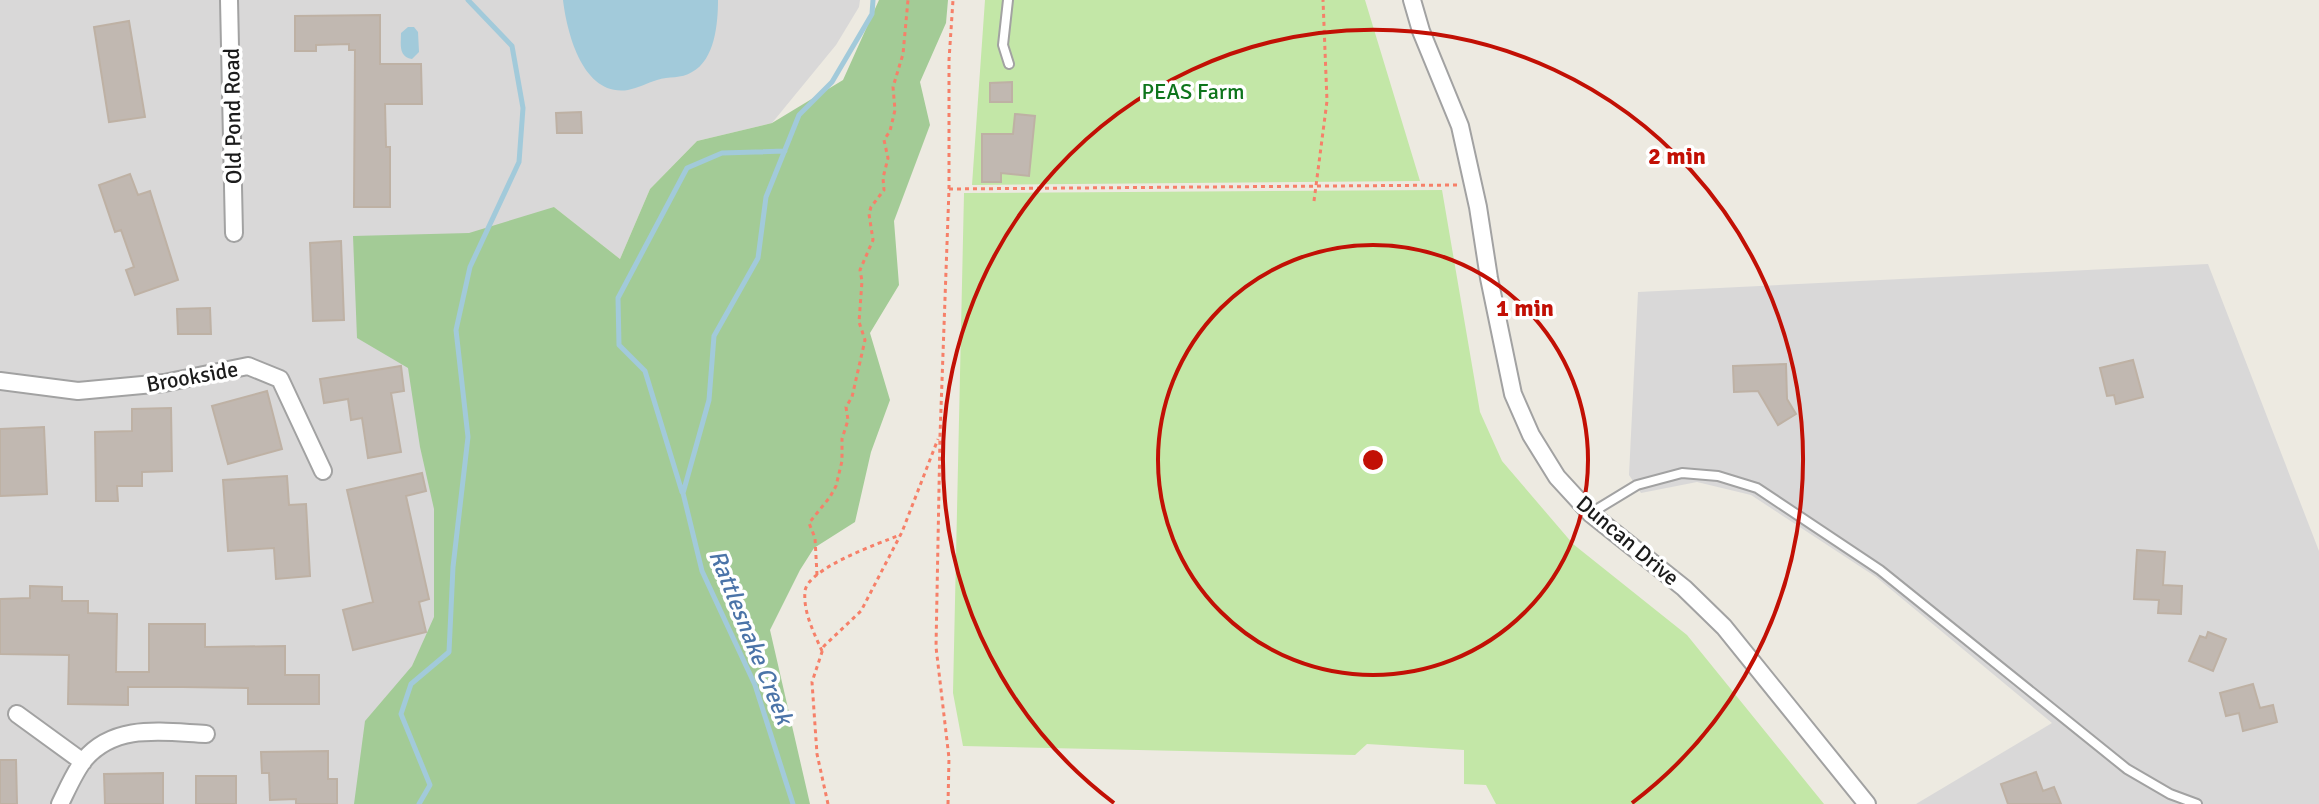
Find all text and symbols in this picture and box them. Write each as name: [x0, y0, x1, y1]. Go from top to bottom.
street label: Old Pond Road: [218, 48, 247, 184]
park label: PEAS Farm: [1142, 78, 1244, 105]
text: 2 min: [1648, 141, 1706, 171]
text: 1 min: [1496, 293, 1554, 323]
street label: Brookside: [144, 355, 240, 398]
centre of rings: [1359, 446, 1387, 474]
street label: Duncan Drive: [1571, 490, 1685, 591]
water label: Rattlesnake Creek: [702, 545, 800, 730]

